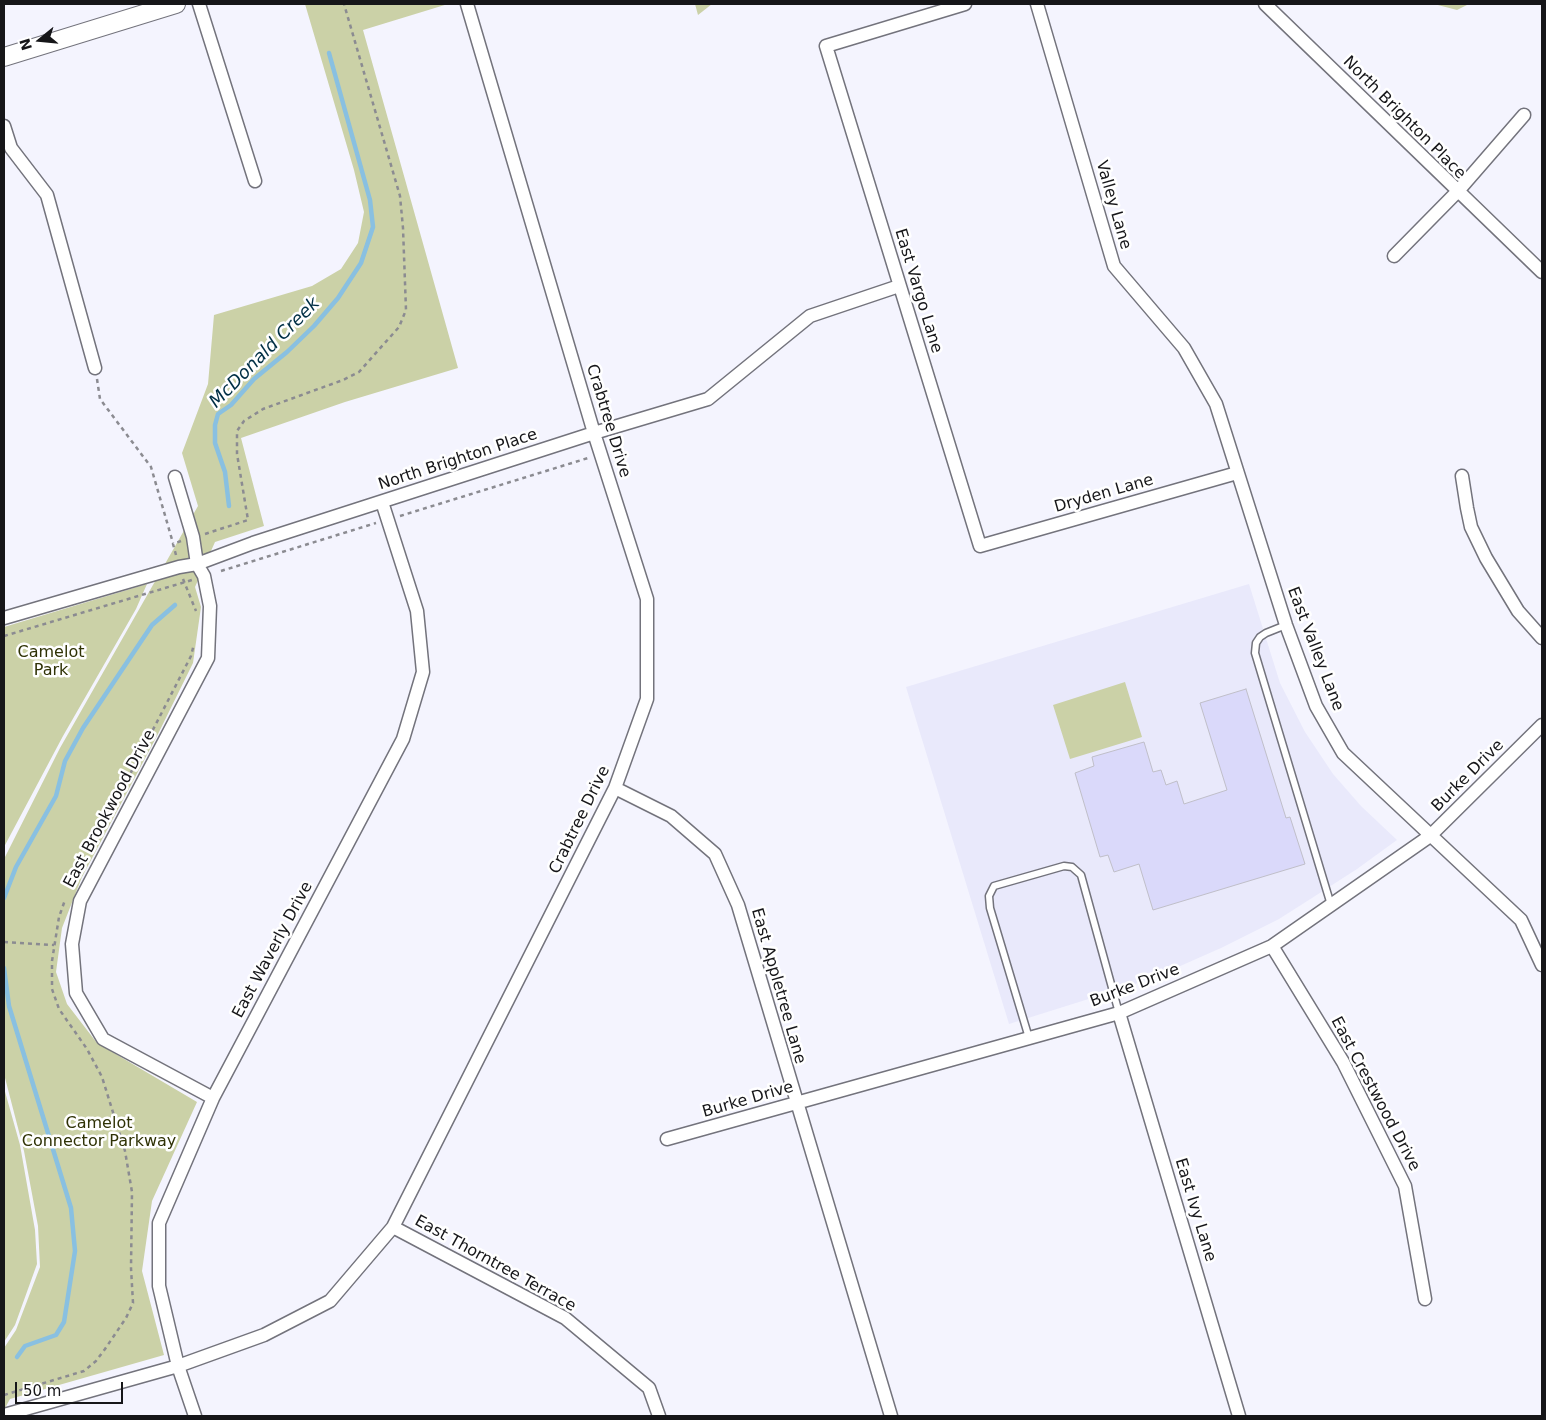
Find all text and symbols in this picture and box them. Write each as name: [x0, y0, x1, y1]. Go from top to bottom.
north arrow: [15, 15, 65, 65]
text: N: [16, 36, 35, 52]
street label: North Brighton Place: [1339, 53, 1469, 183]
street label: Valley Lane: [1091, 158, 1135, 252]
street label: East Vargo Lane: [890, 226, 946, 356]
water label: McDonald Creek: [205, 293, 325, 413]
street label: Crabtree Drive: [582, 362, 634, 480]
street label: North Brighton Place: [376, 425, 540, 495]
street label: Dryden Lane: [1052, 471, 1156, 517]
street label: East Valley Lane: [1283, 584, 1347, 714]
park label: Camelot Park: [18, 643, 84, 681]
street label: East Brookwood Drive: [60, 727, 160, 891]
street label: Burke Drive: [1428, 736, 1508, 816]
street label: Crabtree Drive: [546, 763, 614, 877]
street label: East Waverly Drive: [229, 878, 317, 1022]
street label: East Appletree Lane: [747, 906, 809, 1066]
street label: Burke Drive: [1088, 960, 1182, 1012]
street label: East Crestwood Drive: [1326, 1014, 1424, 1174]
street label: Burke Drive: [700, 1078, 796, 1122]
park label: Camelot Connector Parkway: [22, 1114, 176, 1152]
street label: East Ivy Lane: [1170, 1156, 1220, 1264]
street label: East Thorntree Terrace: [411, 1212, 579, 1316]
scale bar: [18, 1372, 125, 1404]
text: 50 m: [23, 1382, 61, 1400]

